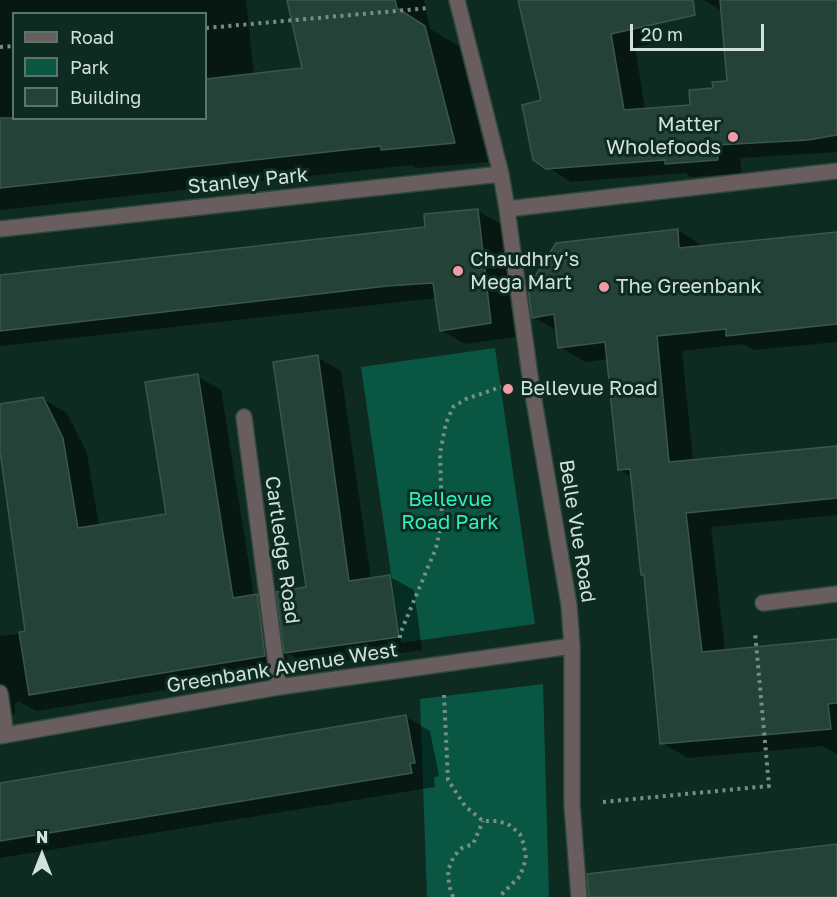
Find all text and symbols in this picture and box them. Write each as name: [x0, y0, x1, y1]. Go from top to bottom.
legend: [12, 12, 207, 120]
scale bar: [633, 12, 766, 50]
text: 20 m: [641, 23, 683, 45]
text: Road: [70, 26, 114, 48]
text: Park: [70, 56, 109, 78]
text: Building: [70, 86, 141, 108]
place label: Matter Wholefoods: [606, 113, 721, 160]
marker: Matter Wholefoods: [726, 130, 740, 144]
street label: Stanley Park: [187, 163, 309, 199]
place label: Chaudhry's Mega Mart: [470, 248, 579, 295]
marker: Chaudhry's Mega Mart: [451, 264, 465, 278]
place label: The Greenbank: [616, 275, 762, 299]
marker: The Greenbank: [597, 280, 611, 294]
place label: Bellevue Road: [520, 377, 658, 401]
marker: Bellevue Road: [501, 382, 515, 396]
street label: Belle Vue Road: [554, 458, 600, 604]
street label: Cartledge Road: [260, 475, 304, 625]
park label: Bellevue Road Park: [401, 488, 499, 535]
street label: Greenbank Avenue West: [165, 638, 399, 698]
north arrow: [12, 825, 72, 885]
text: N: [36, 827, 48, 847]

